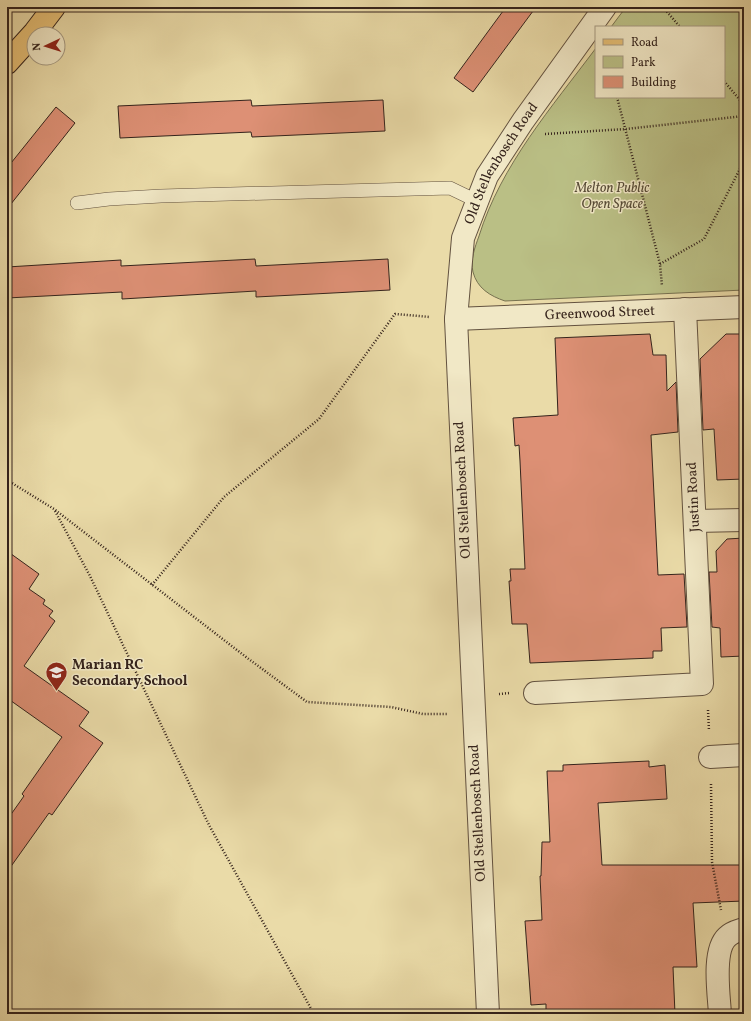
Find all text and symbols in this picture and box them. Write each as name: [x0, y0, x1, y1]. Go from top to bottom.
north arrow: [26, 26, 66, 66]
legend: [595, 26, 725, 98]
text: Road: [631, 35, 658, 51]
text: N: [30, 42, 45, 51]
text: Park: [631, 55, 656, 71]
text: Building: [631, 75, 676, 91]
street label: Old Stellenbosch Road: [460, 99, 543, 227]
park label: Melton Public Open Space: [574, 179, 649, 214]
street label: Greenwood Street: [544, 301, 655, 325]
street label: Old Stellenbosch Road: [450, 421, 476, 559]
street label: Justin Road: [683, 461, 705, 533]
place label: Marian RC Secondary School: [72, 656, 188, 691]
school or university icon: Marian RC Secondary School: [44, 660, 70, 693]
street label: Old Stellenbosch Road: [465, 744, 491, 882]

